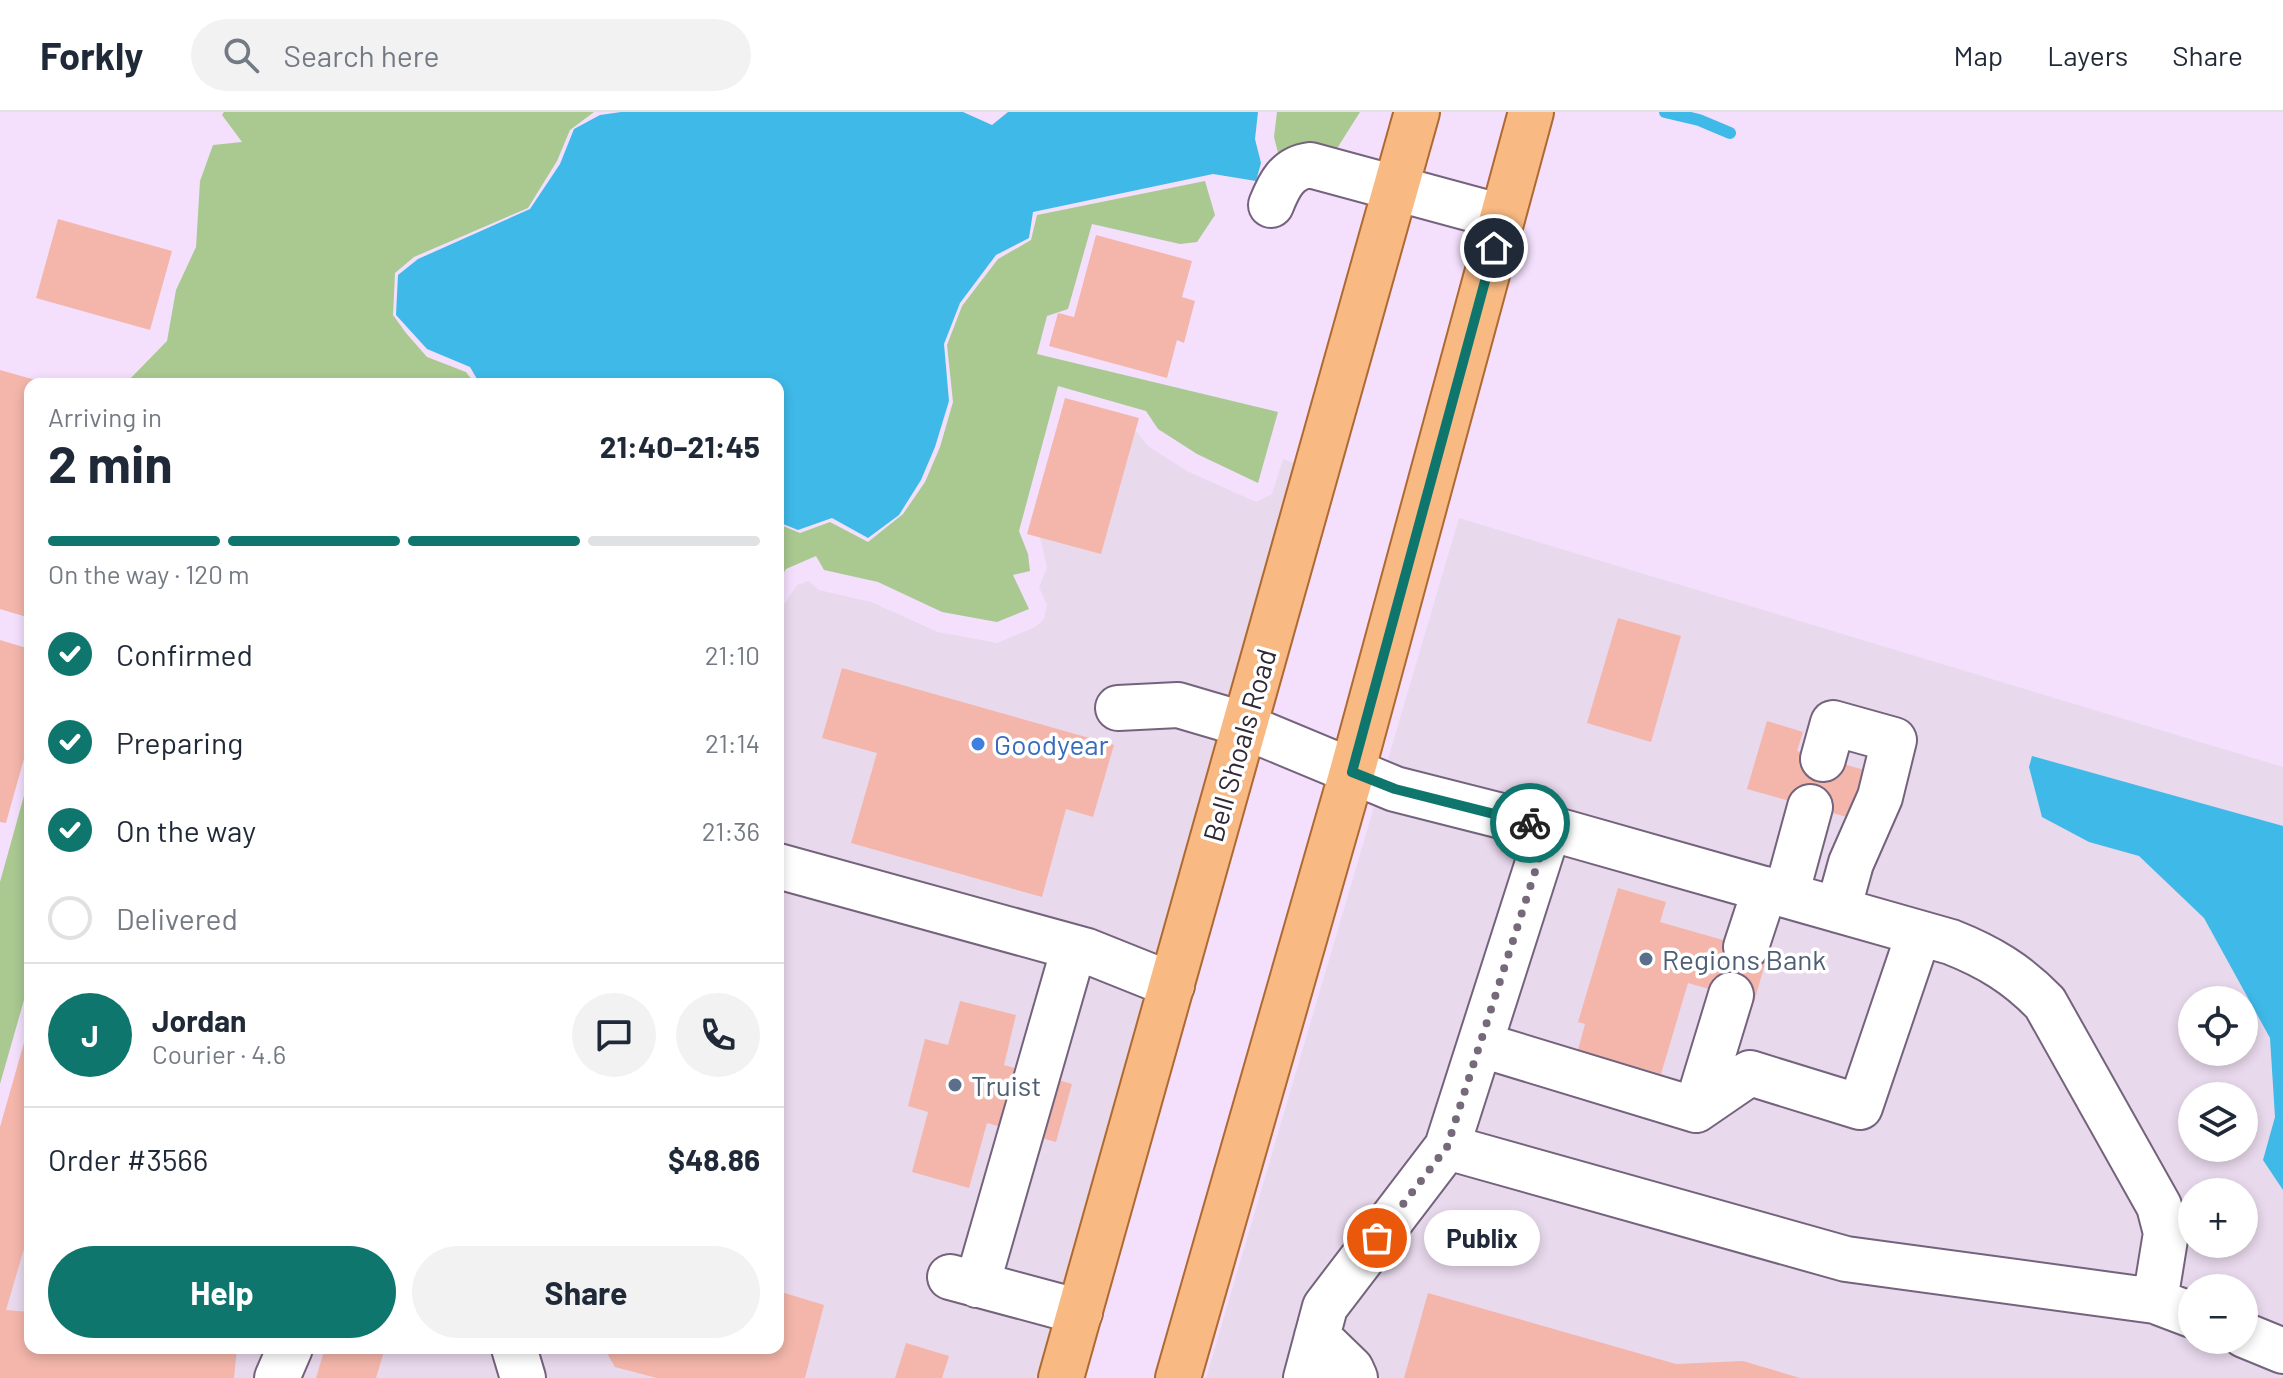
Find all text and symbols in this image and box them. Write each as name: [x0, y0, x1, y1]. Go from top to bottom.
search box: [191, 19, 751, 91]
text: Forkly: [40, 32, 143, 78]
icon: search: [219, 33, 263, 77]
text: Search here: [283, 37, 439, 73]
text: Map: [1953, 38, 2003, 72]
text: Layers: [2047, 38, 2128, 72]
text: Share: [2172, 38, 2243, 72]
pin: [1460, 214, 1528, 282]
icon: home: [1472, 226, 1516, 270]
text: Arriving in: [48, 401, 162, 432]
text: 21:40–21:45: [600, 428, 760, 464]
text: 2 min: [48, 431, 173, 493]
text: On the way · 120 m: [48, 558, 250, 589]
icon: check: [48, 632, 92, 676]
text: Confirmed: [116, 636, 253, 672]
text: 21:10: [705, 639, 760, 670]
street label: Bell Shoals Road: [1195, 645, 1283, 845]
icon: check: [48, 720, 92, 764]
text: Preparing: [116, 724, 243, 760]
text: 21:14: [705, 727, 760, 758]
place label: Goodyear: [994, 727, 1109, 761]
marker: Goodyear: [969, 735, 987, 753]
courier: [1490, 783, 1570, 863]
icon: bike: [1508, 801, 1552, 845]
icon: check: [48, 808, 92, 852]
text: On the way: [116, 812, 256, 848]
text: 21:36: [702, 815, 760, 846]
text: Delivered: [116, 900, 238, 936]
place label: Regions Bank: [1662, 942, 1826, 976]
marker: Regions Bank: [1637, 950, 1655, 968]
map controls: [2178, 986, 2258, 1354]
button: locate: [2178, 986, 2258, 1066]
button: chat: [572, 993, 656, 1077]
button: phone: [676, 993, 760, 1077]
text: Jordan: [152, 1002, 247, 1038]
text: J: [81, 1017, 99, 1053]
text: Courier · 4.6: [152, 1038, 286, 1069]
place label: Truist: [971, 1068, 1041, 1102]
marker: Truist: [946, 1076, 964, 1094]
button: layers: [2178, 1082, 2258, 1162]
text: Order #3566: [48, 1141, 208, 1177]
text: $48.86: [668, 1141, 760, 1177]
button: +: [2178, 1178, 2258, 1258]
pin: [1343, 1204, 1411, 1272]
callout: Publix: [1425, 1210, 1541, 1266]
icon: bag: [1355, 1216, 1399, 1260]
text: Publix: [1446, 1222, 1518, 1253]
button: Help: [48, 1246, 396, 1338]
button: Share: [412, 1246, 760, 1338]
button: −: [2178, 1274, 2258, 1354]

